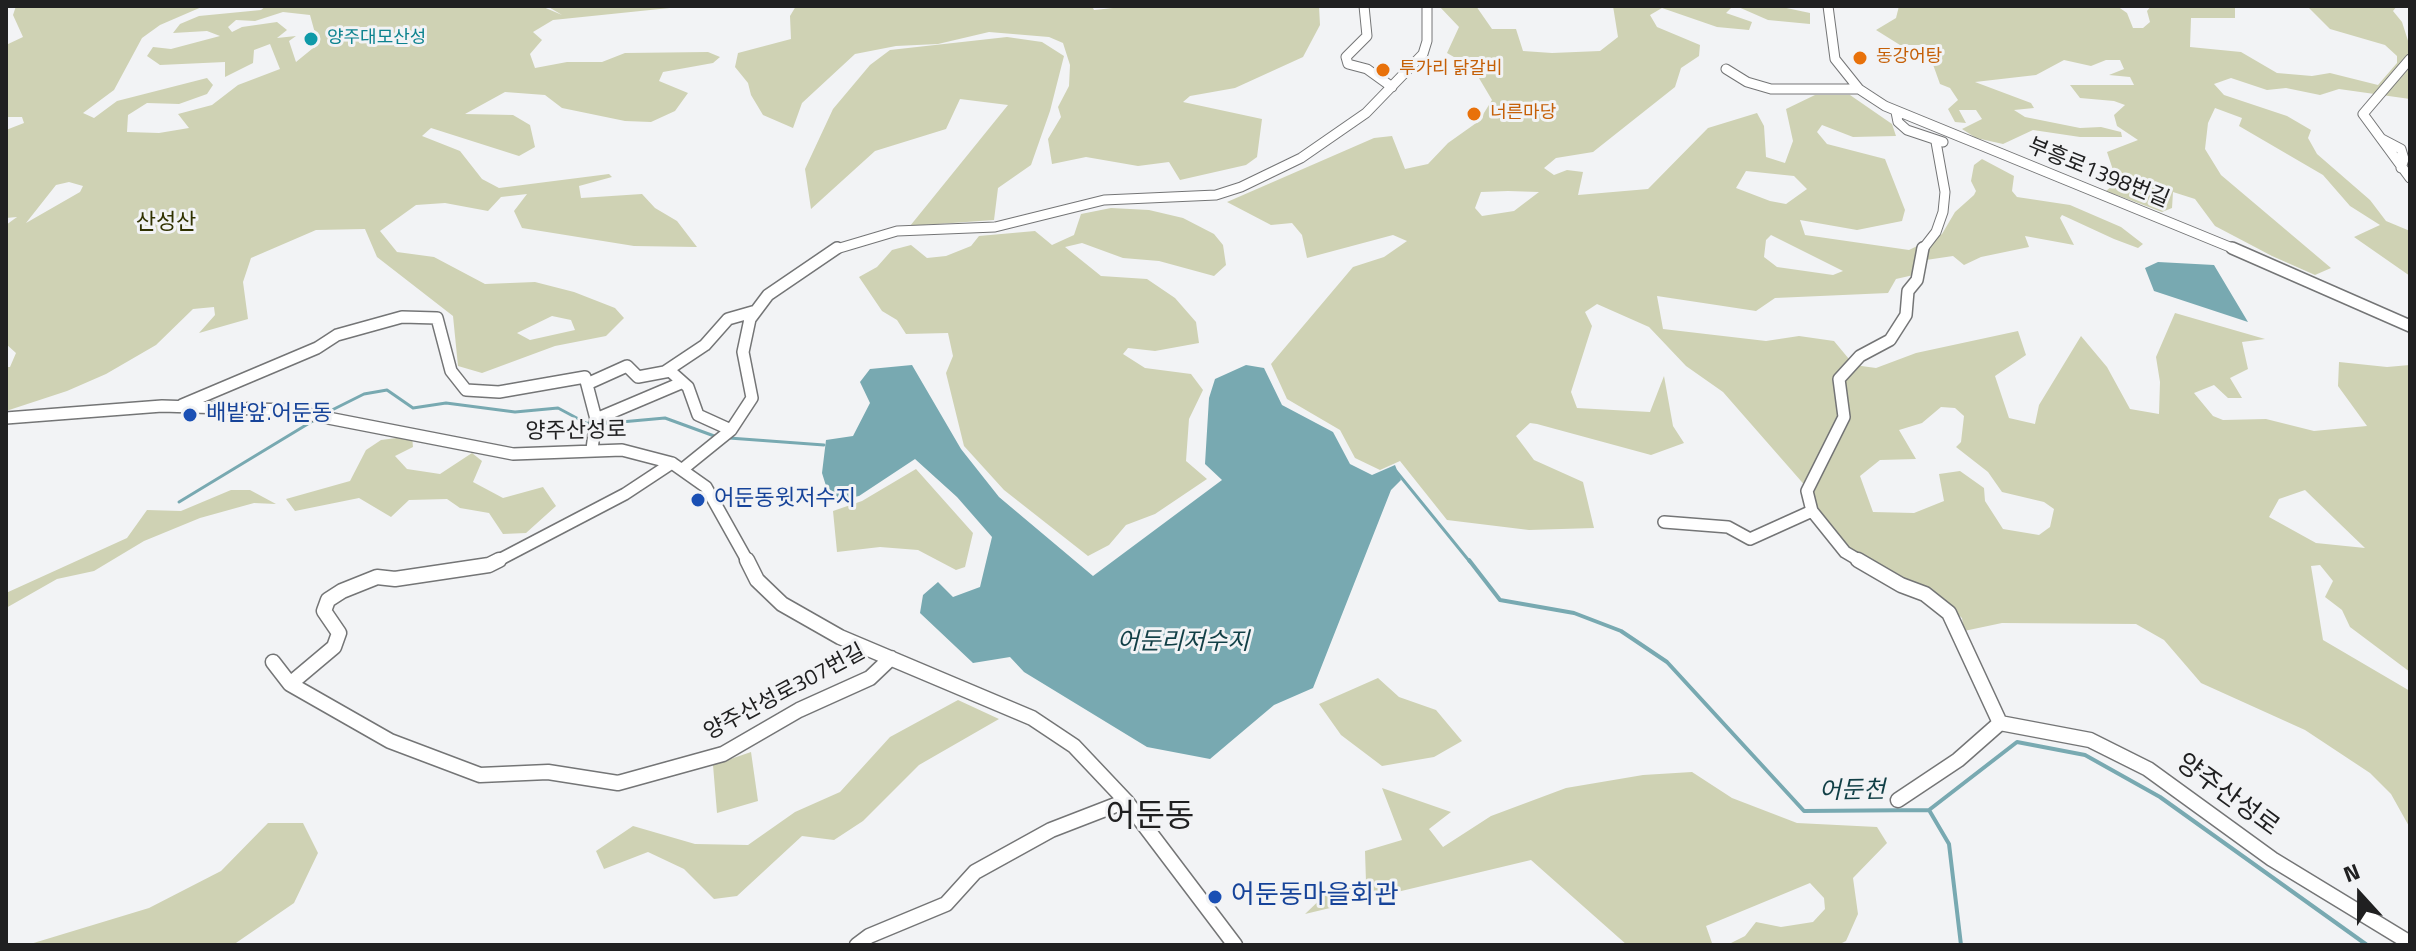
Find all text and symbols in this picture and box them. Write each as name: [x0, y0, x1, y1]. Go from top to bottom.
place label: 양주대모산성: [327, 28, 426, 50]
marker: 양주대모산성: [302, 30, 320, 48]
place label: 동강어탕: [1876, 47, 1942, 69]
marker: 동강어탕: [1851, 49, 1869, 67]
place label: 투가리 닭갈비: [1399, 59, 1502, 81]
marker: 투가리 닭갈비: [1374, 61, 1392, 79]
place label: 너른마당: [1490, 103, 1556, 125]
marker: 너른마당: [1465, 105, 1483, 123]
street label: 부흥로1398번길: [2023, 134, 2173, 214]
park label: 산성산: [136, 211, 196, 237]
place label: 배밭앞.어둔동: [206, 402, 332, 428]
marker: 배밭앞.어둔동: [181, 406, 199, 424]
street label: 양주산성로: [525, 418, 627, 446]
place label: 어둔동윗저수지: [714, 487, 856, 513]
marker: 어둔동윗저수지: [689, 491, 707, 509]
water label: 어둔리저수지: [1117, 629, 1249, 657]
street label: 양주산성로307번길: [700, 639, 870, 747]
street label: 양주산성로: [2169, 748, 2285, 844]
water label: 어둔천: [1819, 777, 1885, 807]
district label: 어둔동: [1106, 799, 1194, 837]
text: N: [2338, 854, 2365, 891]
north arrow: [2320, 855, 2400, 935]
place label: 어둔동마을회관: [1231, 881, 1398, 913]
marker: 어둔동마을회관: [1206, 888, 1224, 906]

